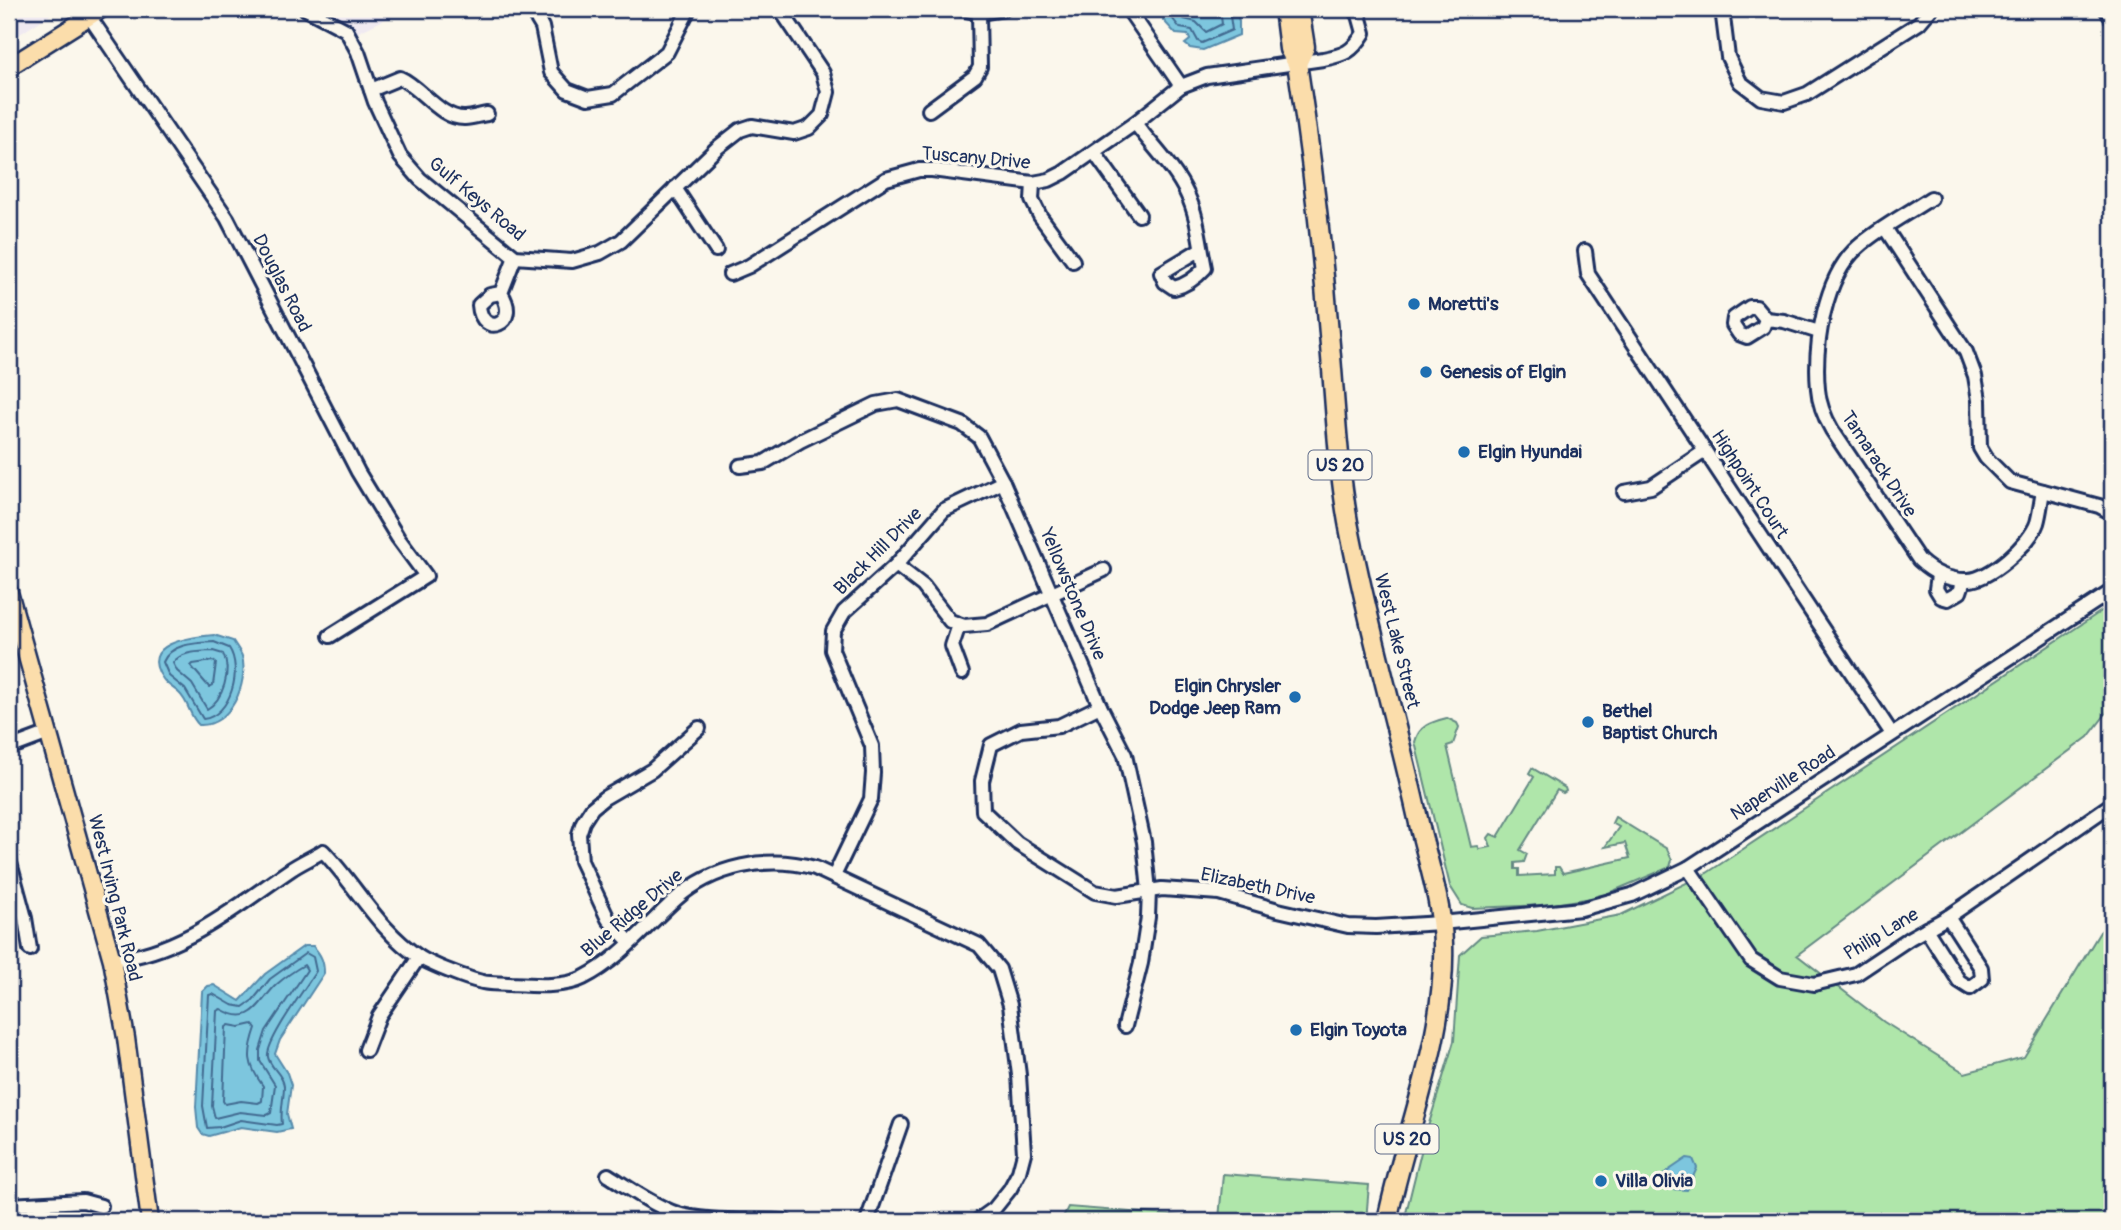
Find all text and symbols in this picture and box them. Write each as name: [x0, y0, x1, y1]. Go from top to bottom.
street label: Tuscany Drive: [921, 141, 1032, 175]
street label: Gulf Keys Road: [424, 151, 530, 247]
street label: Douglas Road: [247, 230, 317, 336]
place label: Moretti's: [1428, 292, 1499, 316]
marker: Moretti's: [1406, 296, 1422, 312]
place label: Genesis of Elgin: [1440, 360, 1566, 384]
marker: Genesis of Elgin: [1418, 364, 1434, 380]
street label: Tamarack Drive: [1836, 406, 1923, 522]
street label: Highpoint Court: [1706, 425, 1794, 543]
place label: Elgin Hyundai: [1478, 440, 1583, 464]
marker: Elgin Hyundai: [1456, 444, 1472, 460]
road number: US 20: [1308, 450, 1372, 480]
street label: Black Hill Drive: [829, 501, 928, 600]
street label: Yellowstone Drive: [1034, 523, 1112, 664]
street label: West Lake Street: [1369, 571, 1425, 711]
place label: Elgin Chrysler Dodge Jeep Ram: [1149, 674, 1281, 720]
marker: Elgin Chrysler Dodge Jeep Ram: [1287, 689, 1303, 705]
place label: Bethel Baptist Church: [1602, 699, 1717, 745]
marker: Bethel Baptist Church: [1580, 714, 1596, 730]
street label: Naperville Road: [1726, 740, 1840, 826]
street label: West Irving Park Road: [83, 812, 147, 984]
street label: Elizabeth Drive: [1199, 862, 1318, 910]
street label: Blue Ridge Drive: [576, 863, 688, 963]
street label: Philip Lane: [1839, 902, 1923, 966]
place label: Elgin Toyota: [1310, 1018, 1407, 1042]
marker: Elgin Toyota: [1288, 1022, 1304, 1038]
road number: US 20: [1376, 1124, 1438, 1154]
place label: Villa Olivia: [1615, 1169, 1693, 1193]
marker: Villa Olivia: [1593, 1173, 1609, 1189]

